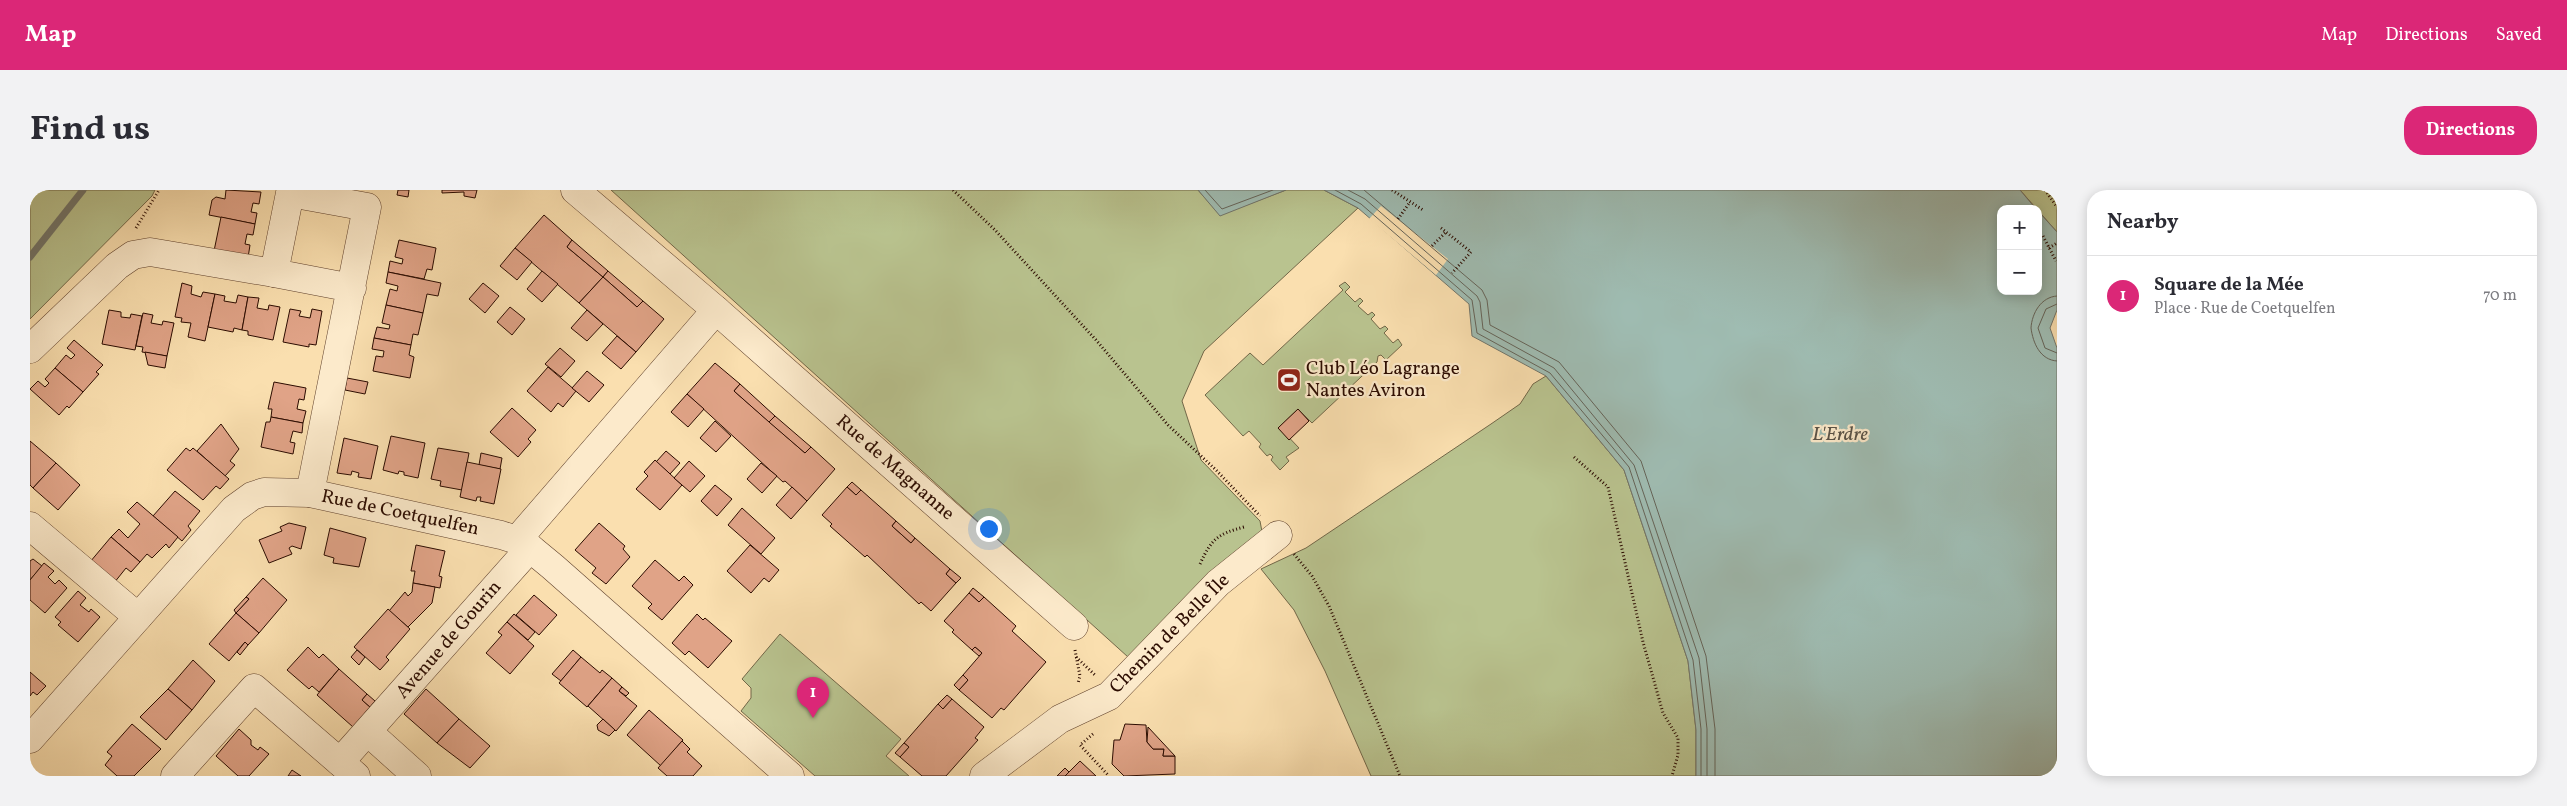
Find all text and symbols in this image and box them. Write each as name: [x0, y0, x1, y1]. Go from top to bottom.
text: Map: [25, 18, 76, 52]
text: Map: [2321, 23, 2357, 48]
text: Directions: [2385, 23, 2468, 48]
text: Saved: [2496, 23, 2542, 48]
text: Find us: [30, 106, 150, 154]
button: Directions: [2404, 106, 2537, 155]
map controls: [1997, 205, 2042, 295]
button: +: [1997, 205, 2042, 250]
text: Nearby: [2107, 208, 2178, 237]
button: −: [1997, 250, 2042, 295]
text: Square de la Mée: [2154, 272, 2304, 298]
text: 1: [2120, 285, 2126, 307]
text: 70 m: [2483, 285, 2517, 307]
text: Place · Rue de Coetquelfen: [2154, 298, 2336, 320]
place label: Club Léo Lagrange Nantes Aviron: [1306, 356, 1460, 404]
sports icon: Club Léo Lagrange Nantes Aviron: [1276, 367, 1302, 393]
street label: Rue de Magnanne: [830, 409, 960, 527]
water label: L'Erdre: [1812, 421, 1868, 449]
street label: Rue de Coetquelfen: [319, 484, 481, 542]
your location: [976, 516, 1002, 542]
street label: Chemin de Belle Île: [1104, 568, 1236, 700]
street label: Avenue de Gourin: [390, 575, 508, 705]
pin: 1: [797, 677, 829, 718]

